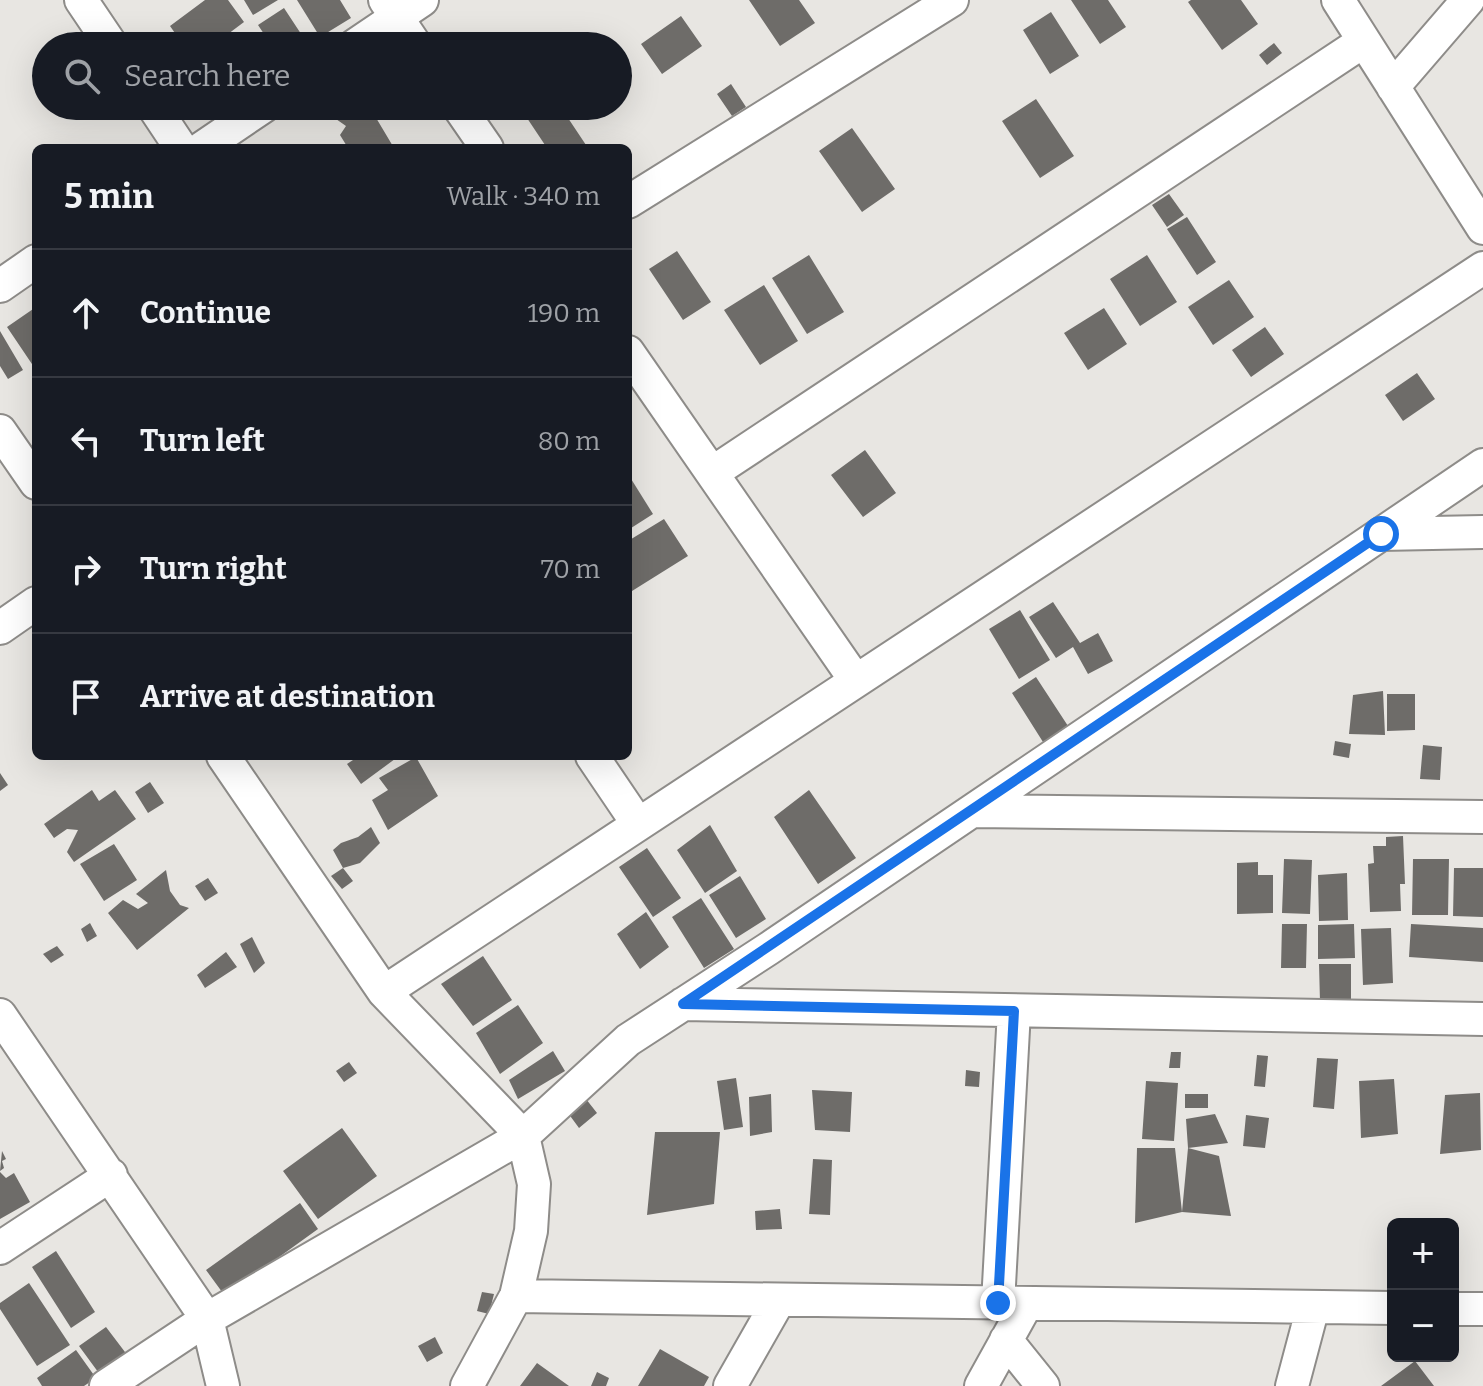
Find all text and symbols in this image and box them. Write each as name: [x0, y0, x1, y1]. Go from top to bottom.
search box: [32, 32, 632, 120]
icon: search: [60, 54, 104, 98]
text: Search here: [124, 58, 291, 94]
text: 5 min: [64, 176, 154, 217]
text: Walk · 340 m: [447, 181, 600, 212]
icon: ahead: [64, 291, 108, 335]
text: Continue: [140, 295, 271, 331]
text: 190 m: [528, 298, 600, 329]
icon: left: [64, 419, 108, 463]
text: Turn left: [140, 423, 265, 459]
text: 80 m: [538, 426, 600, 457]
route start: [1363, 516, 1399, 552]
icon: right: [64, 547, 108, 591]
text: Turn right: [140, 551, 287, 587]
text: 70 m: [541, 554, 600, 585]
icon: arrive: [64, 675, 108, 719]
text: Arrive at destination: [140, 679, 435, 715]
map controls: [1387, 1218, 1459, 1362]
button: +: [1387, 1218, 1459, 1290]
route end: [980, 1285, 1016, 1321]
button: −: [1387, 1290, 1459, 1362]

